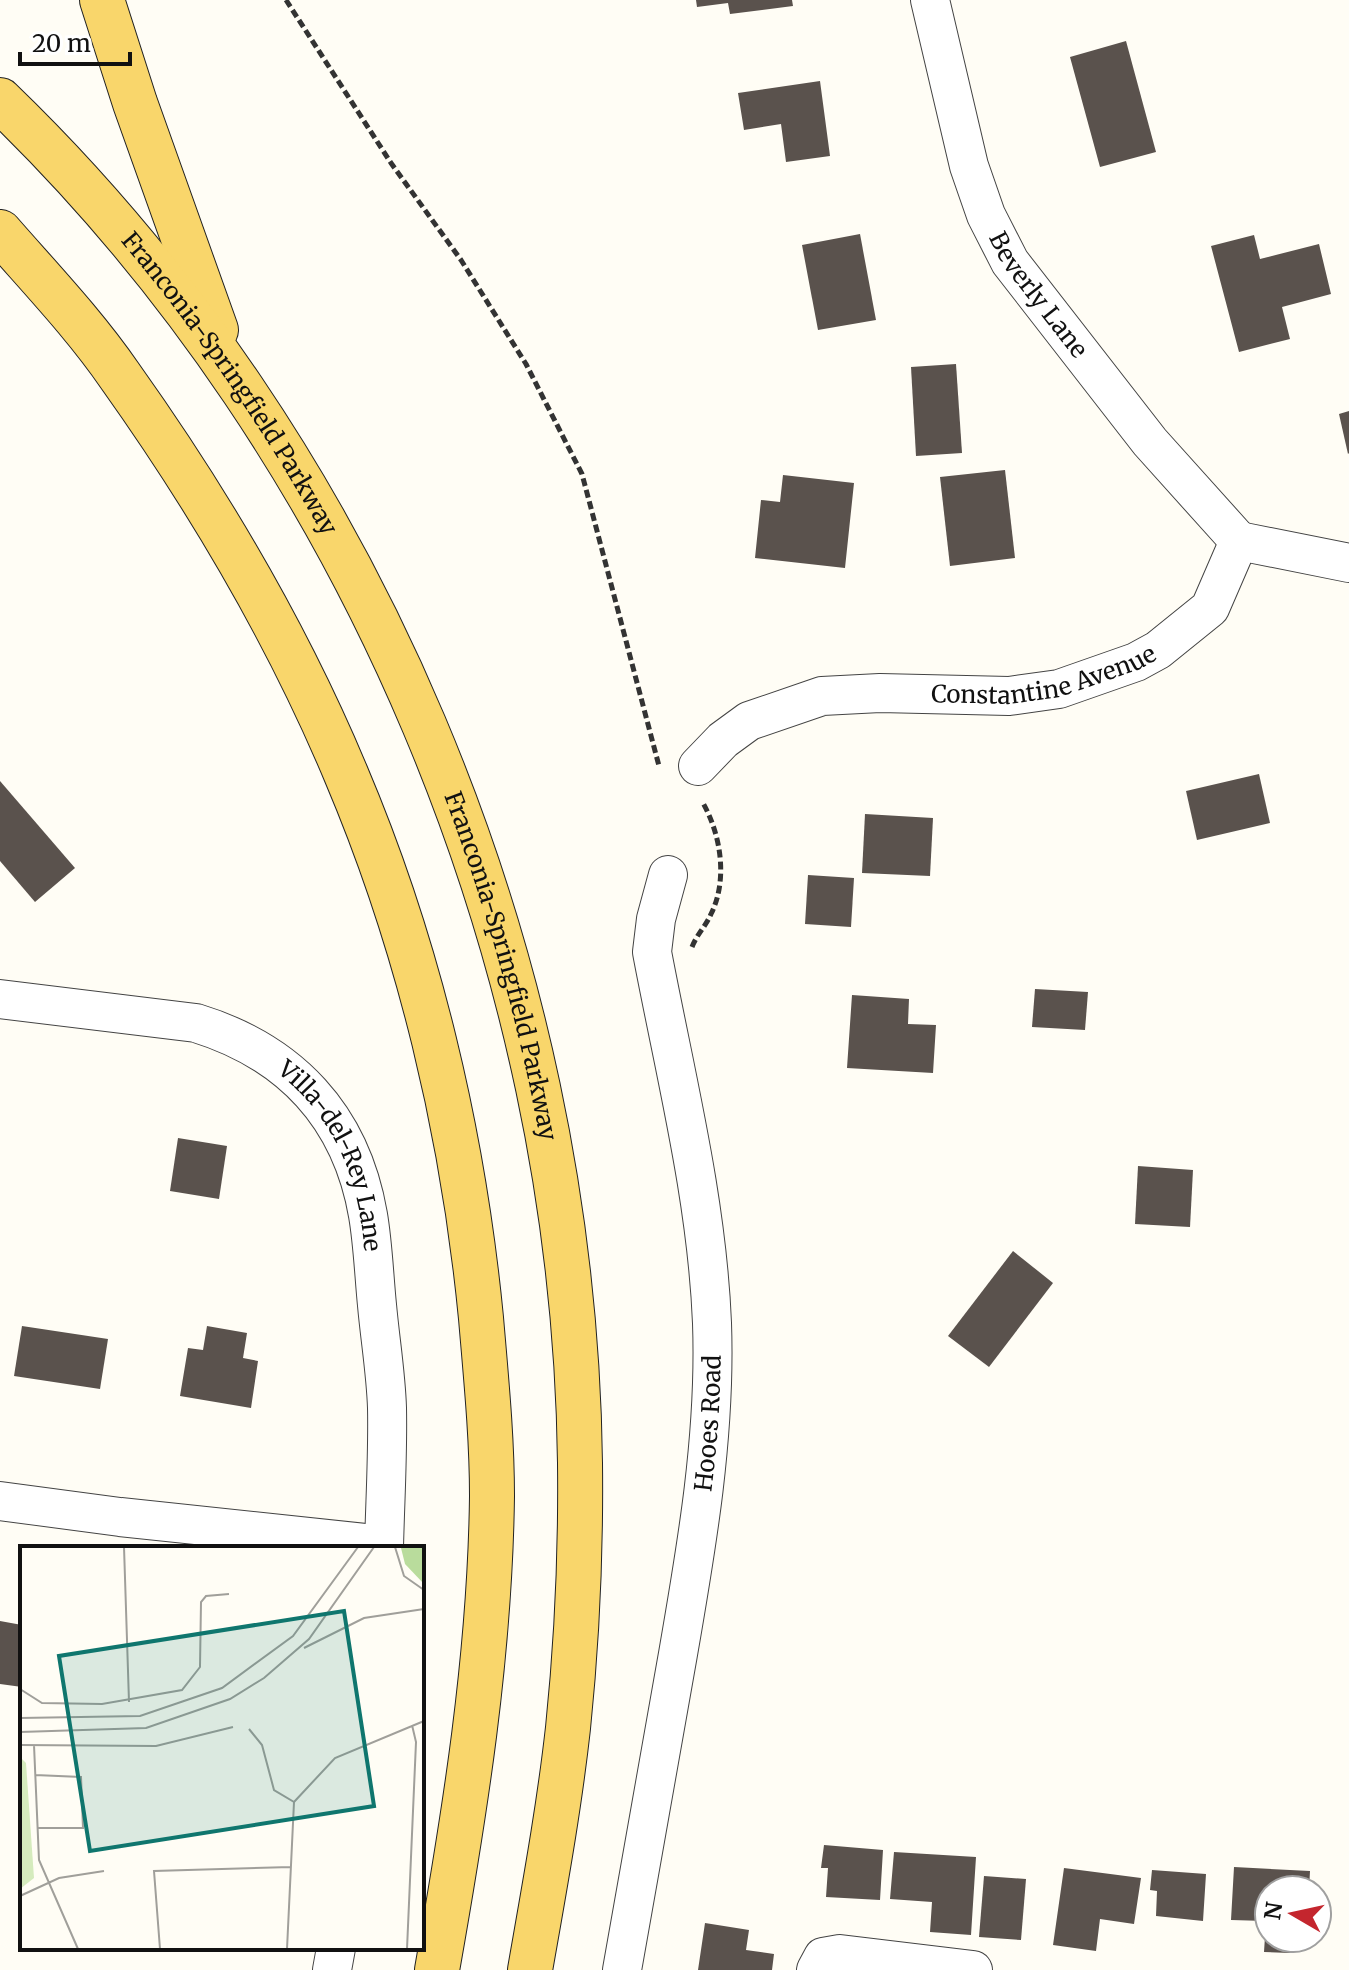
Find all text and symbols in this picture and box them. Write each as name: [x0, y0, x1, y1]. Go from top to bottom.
scale bar: [20, 16, 130, 66]
text: 20 m: [32, 28, 91, 59]
street label: Franconia-Springfield Parkway: [115, 225, 345, 540]
street label: Beverly Lane: [982, 226, 1095, 364]
street label: Constantine Avenue: [931, 638, 1161, 711]
street label: Franconia-Springfield Parkway: [437, 787, 564, 1143]
street label: Villa-del-Rey Lane: [271, 1052, 388, 1253]
street label: Hooes Road: [688, 1355, 728, 1493]
inset map: [20, 1546, 424, 1950]
north arrow: [1253, 1874, 1333, 1954]
text: N: [1258, 1899, 1289, 1922]

